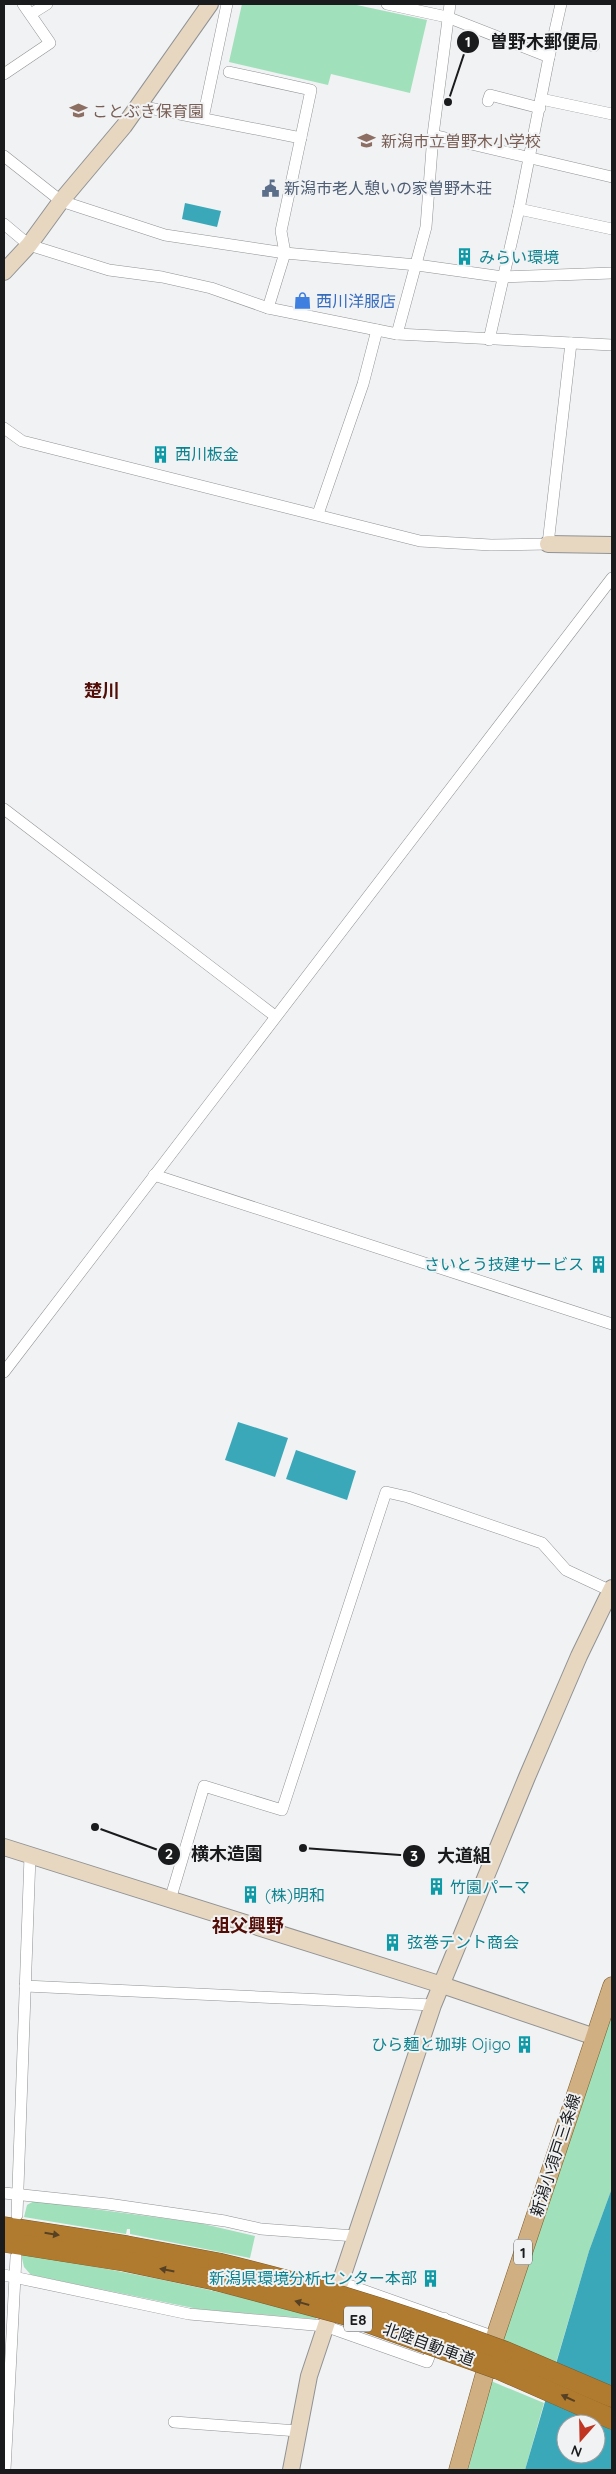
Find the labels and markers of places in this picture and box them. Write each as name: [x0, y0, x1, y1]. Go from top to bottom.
callout: 曽野木郵便局: [455, 26, 608, 59]
school or university icon: ことぶき保育園: [68, 101, 88, 121]
place label: ことぶき保育園: [92, 101, 204, 121]
school or university icon: 新潟市立曽野木小学校: [357, 131, 377, 151]
place label: 新潟市立曽野木小学校: [381, 131, 541, 151]
public building icon: 新潟市老人憩いの家曽野木荘: [260, 178, 280, 198]
place label: 新潟市老人憩いの家曽野木荘: [284, 178, 492, 198]
building icon: みらい環境: [455, 247, 475, 267]
place label: みらい環境: [479, 247, 559, 267]
shop icon: 西川洋服店: [292, 291, 312, 311]
place label: 西川洋服店: [316, 291, 396, 311]
building icon: 西川板金: [151, 444, 171, 464]
place label: 西川板金: [175, 444, 239, 464]
place label: さいとう技建サービス: [424, 1254, 584, 1274]
building icon: さいとう技建サービス: [588, 1254, 608, 1274]
callout: 横木造園: [156, 1838, 273, 1871]
callout: 大道組: [402, 1839, 501, 1872]
building icon: 竹園パーマ: [426, 1877, 446, 1897]
place label: 竹園パーマ: [450, 1877, 530, 1897]
building icon: (株)明和: [241, 1885, 261, 1905]
place label: (株)明和: [265, 1885, 325, 1905]
building icon: 弦巻テント商会: [383, 1932, 403, 1952]
place label: 弦巻テント商会: [407, 1932, 519, 1952]
place label: ひら麺と珈琲 Ojigo: [371, 2034, 511, 2054]
building icon: ひら麺と珈琲 Ojigo: [515, 2034, 535, 2054]
place label: 新潟県環境分析センター本部: [209, 2268, 417, 2288]
building icon: 新潟県環境分析センター本部: [421, 2268, 441, 2288]

